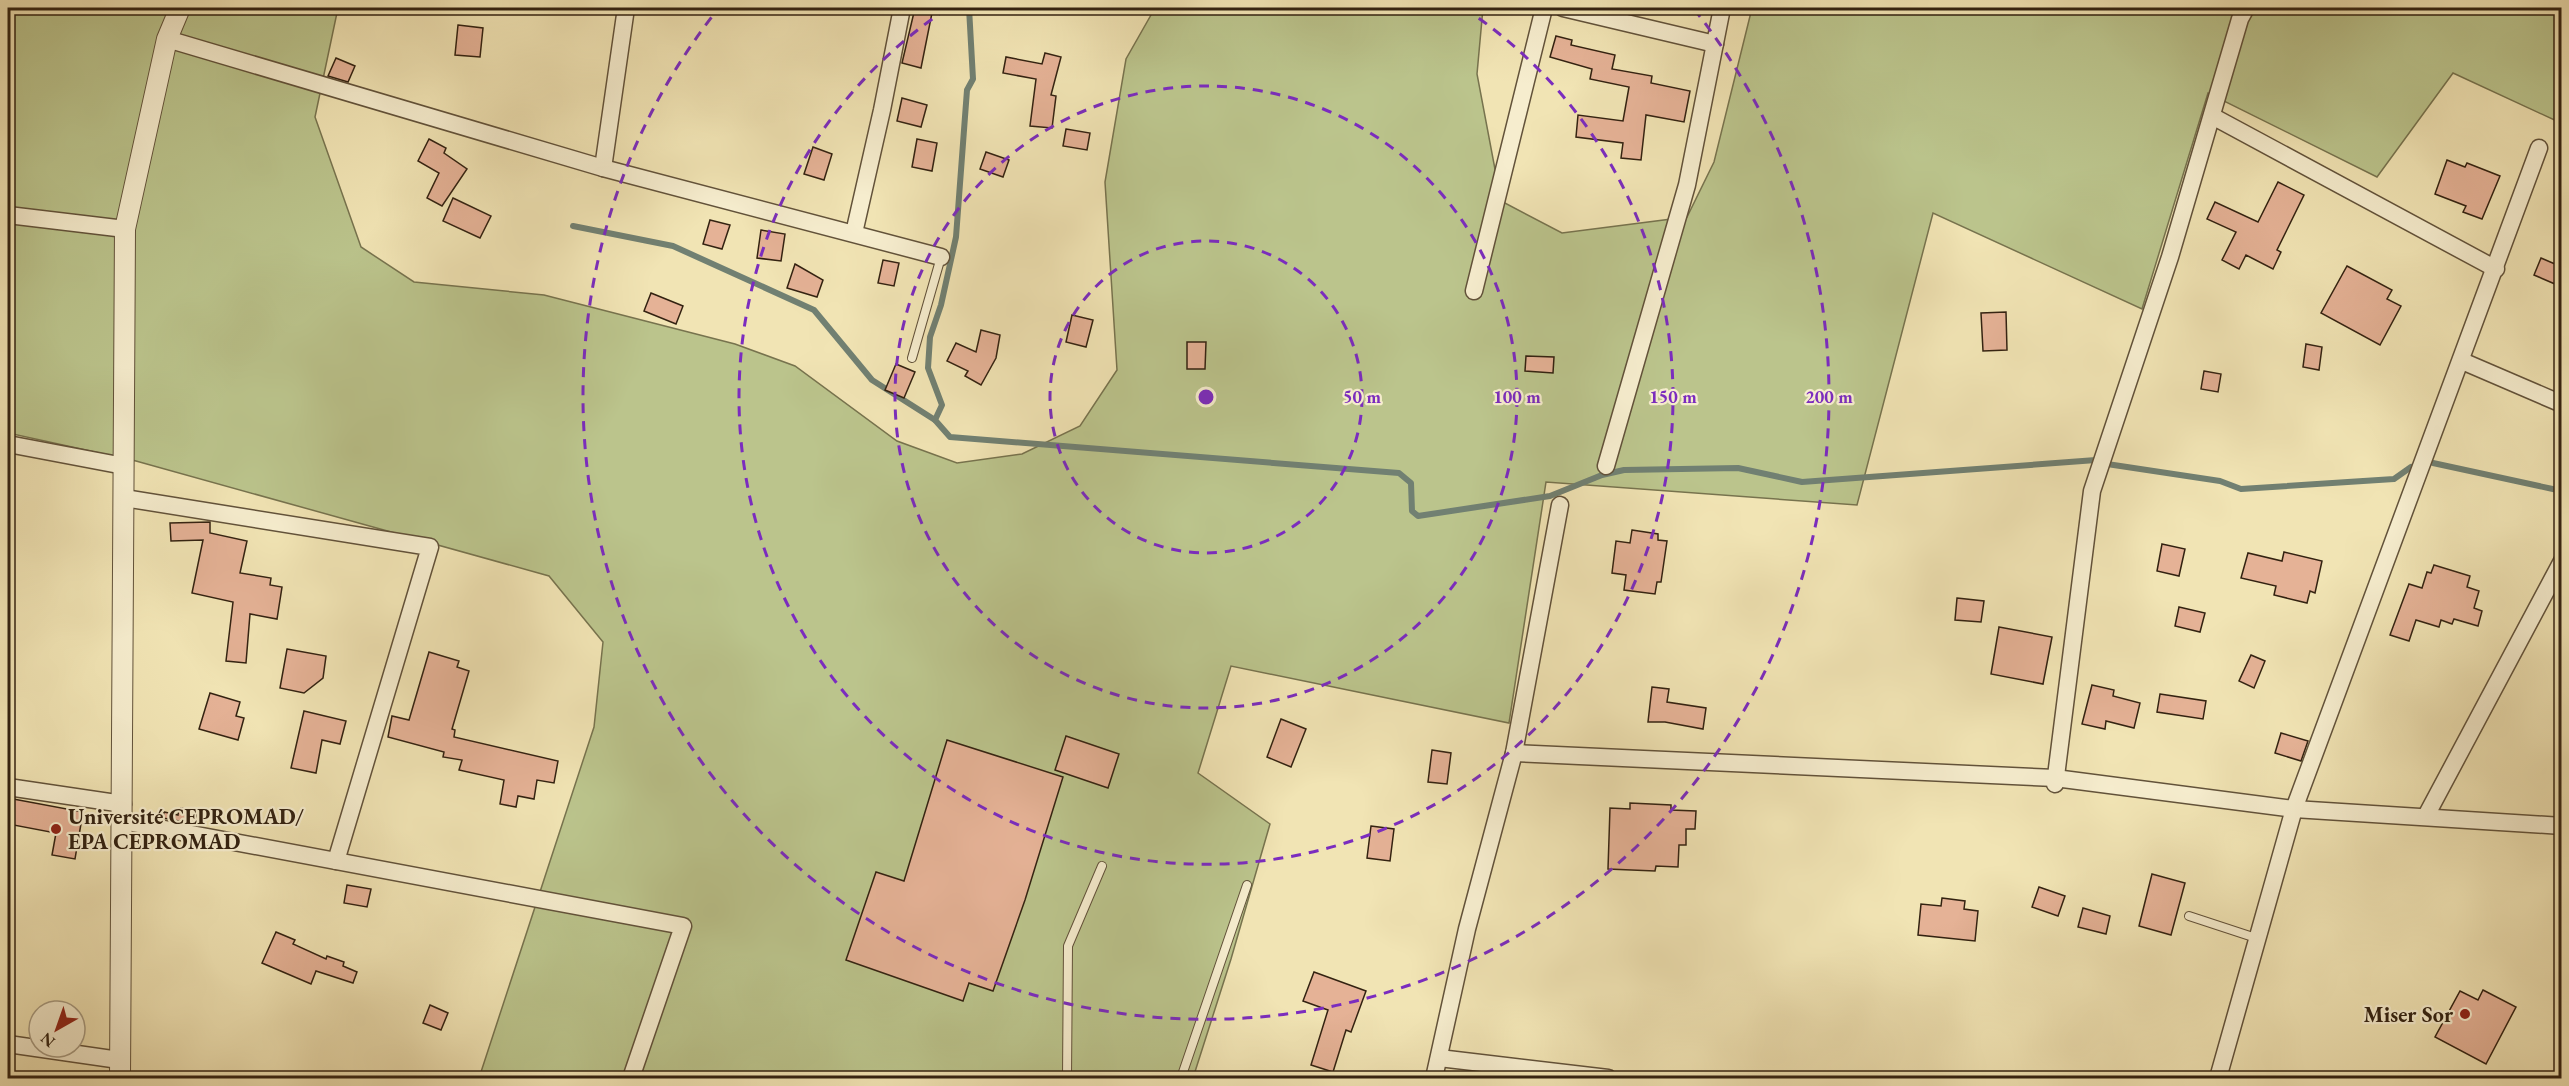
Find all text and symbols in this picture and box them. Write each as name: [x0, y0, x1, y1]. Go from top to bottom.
text: 50 m: [1343, 385, 1381, 408]
text: 100 m: [1493, 385, 1541, 408]
text: 150 m: [1649, 385, 1697, 408]
text: 200 m: [1805, 385, 1853, 408]
centre of rings: [1196, 387, 1216, 407]
place label: Université CEPROMAD/ EPA CEPROMAD: [68, 802, 304, 856]
marker: Université CEPROMAD/ EPA CEPROMAD: [49, 822, 63, 836]
north arrow: [27, 999, 87, 1059]
place label: Miser Sor: [2364, 1000, 2454, 1029]
marker: Miser Sor: [2458, 1007, 2472, 1021]
text: N: [36, 1028, 59, 1052]

